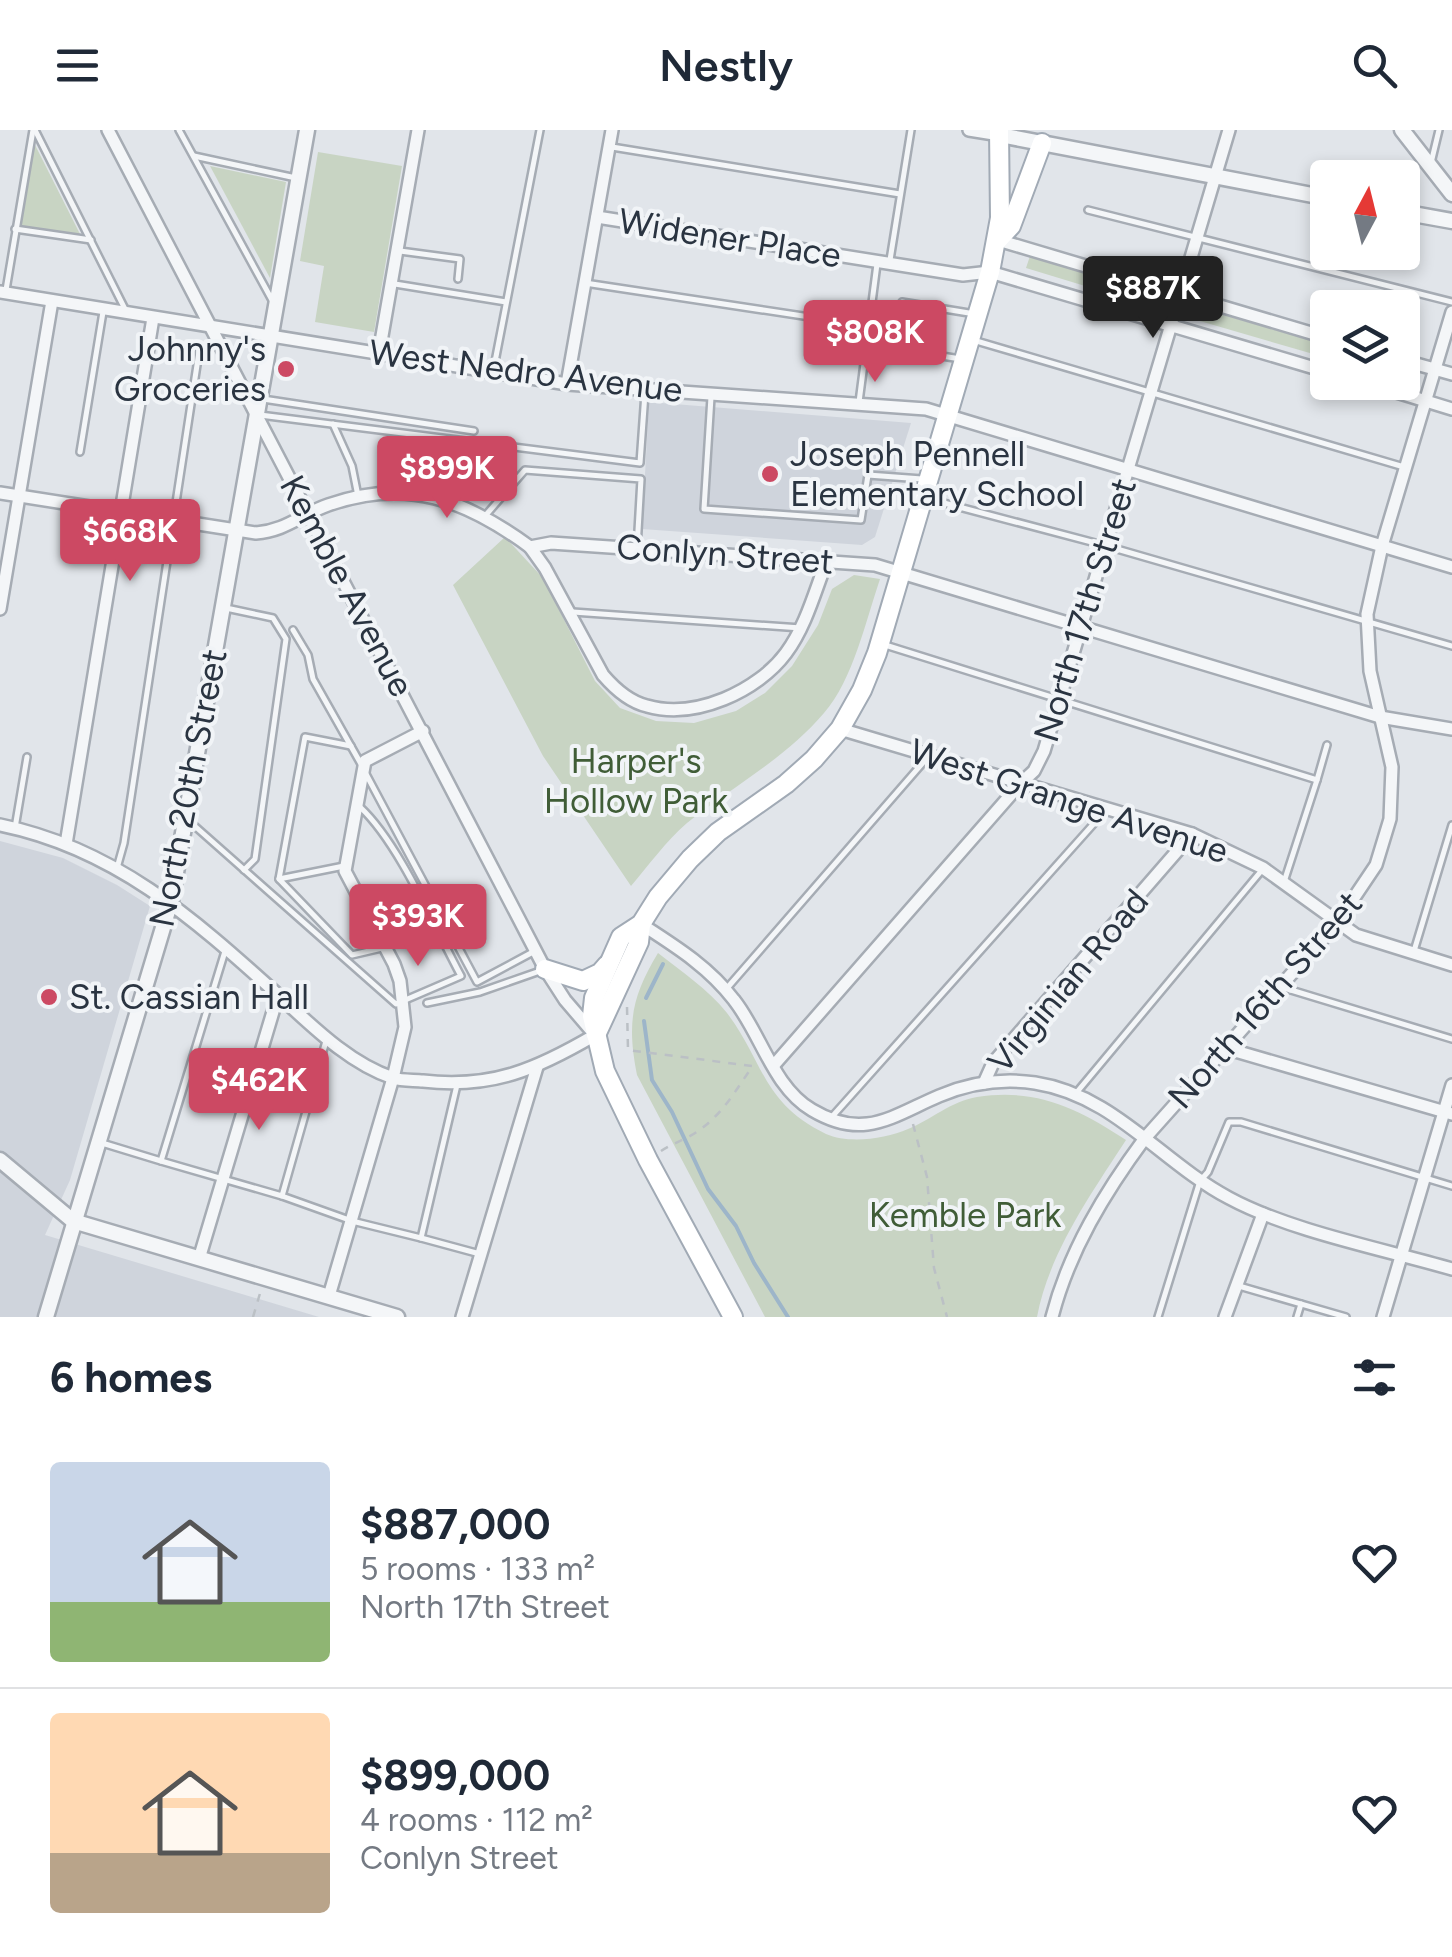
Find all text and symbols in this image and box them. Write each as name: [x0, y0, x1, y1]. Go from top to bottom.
icon: menu: [50, 38, 105, 93]
text: Nestly: [659, 38, 793, 92]
icon: search: [1347, 38, 1402, 93]
north arrow: [1310, 160, 1420, 270]
map controls: [1310, 160, 1420, 400]
street label: Widener Place: [616, 200, 844, 276]
pin: $887K: [1083, 256, 1223, 341]
text: $887K: [1105, 269, 1201, 307]
button: layers: [1310, 290, 1420, 400]
pin: $808K: [805, 300, 945, 385]
text: $808K: [826, 313, 924, 351]
place label: Johnny's Groceries: [114, 328, 266, 410]
street label: West Nedro Avenue: [367, 331, 685, 411]
marker: Johnny's Groceries: [275, 358, 297, 380]
place label: Joseph Pennell Elementary School: [790, 433, 1084, 515]
pin: $899K: [377, 436, 517, 521]
text: $899K: [399, 449, 495, 487]
marker: Joseph Pennell Elementary School: [759, 463, 781, 485]
street label: Kemble Avenue: [271, 468, 423, 704]
street label: North 17th Street: [1025, 473, 1145, 747]
pin: $668K: [60, 499, 200, 584]
text: $668K: [82, 512, 178, 550]
street label: Conlyn Street: [615, 525, 835, 583]
street label: North 20th Street: [140, 646, 236, 930]
street label: West Grange Avenue: [905, 730, 1233, 872]
park label: Harper's Hollow Park: [544, 740, 728, 822]
street label: Virginian Road: [979, 881, 1157, 1081]
street label: North 16th Street: [1159, 883, 1371, 1117]
pin: $393K: [348, 884, 488, 969]
text: $393K: [371, 897, 465, 935]
place label: St. Cassian Hall: [69, 976, 309, 1018]
marker: St. Cassian Hall: [38, 986, 60, 1008]
pin: $462K: [189, 1048, 329, 1133]
text: $462K: [211, 1061, 307, 1099]
park label: Kemble Park: [869, 1194, 1061, 1236]
icon: filters: [1347, 1350, 1402, 1405]
text: 6 homes: [50, 1352, 212, 1403]
text: $887,000: [360, 1499, 550, 1550]
icon: home: [130, 1502, 250, 1622]
icon: heart: [1347, 1535, 1402, 1590]
text: 5 rooms · 133 m²: [360, 1550, 595, 1588]
text: North 17th Street: [360, 1588, 610, 1626]
text: $899,000: [360, 1750, 550, 1801]
icon: home: [130, 1753, 250, 1873]
icon: heart: [1347, 1786, 1402, 1841]
text: 4 rooms · 112 m²: [360, 1801, 593, 1839]
text: Conlyn Street: [360, 1839, 559, 1877]

